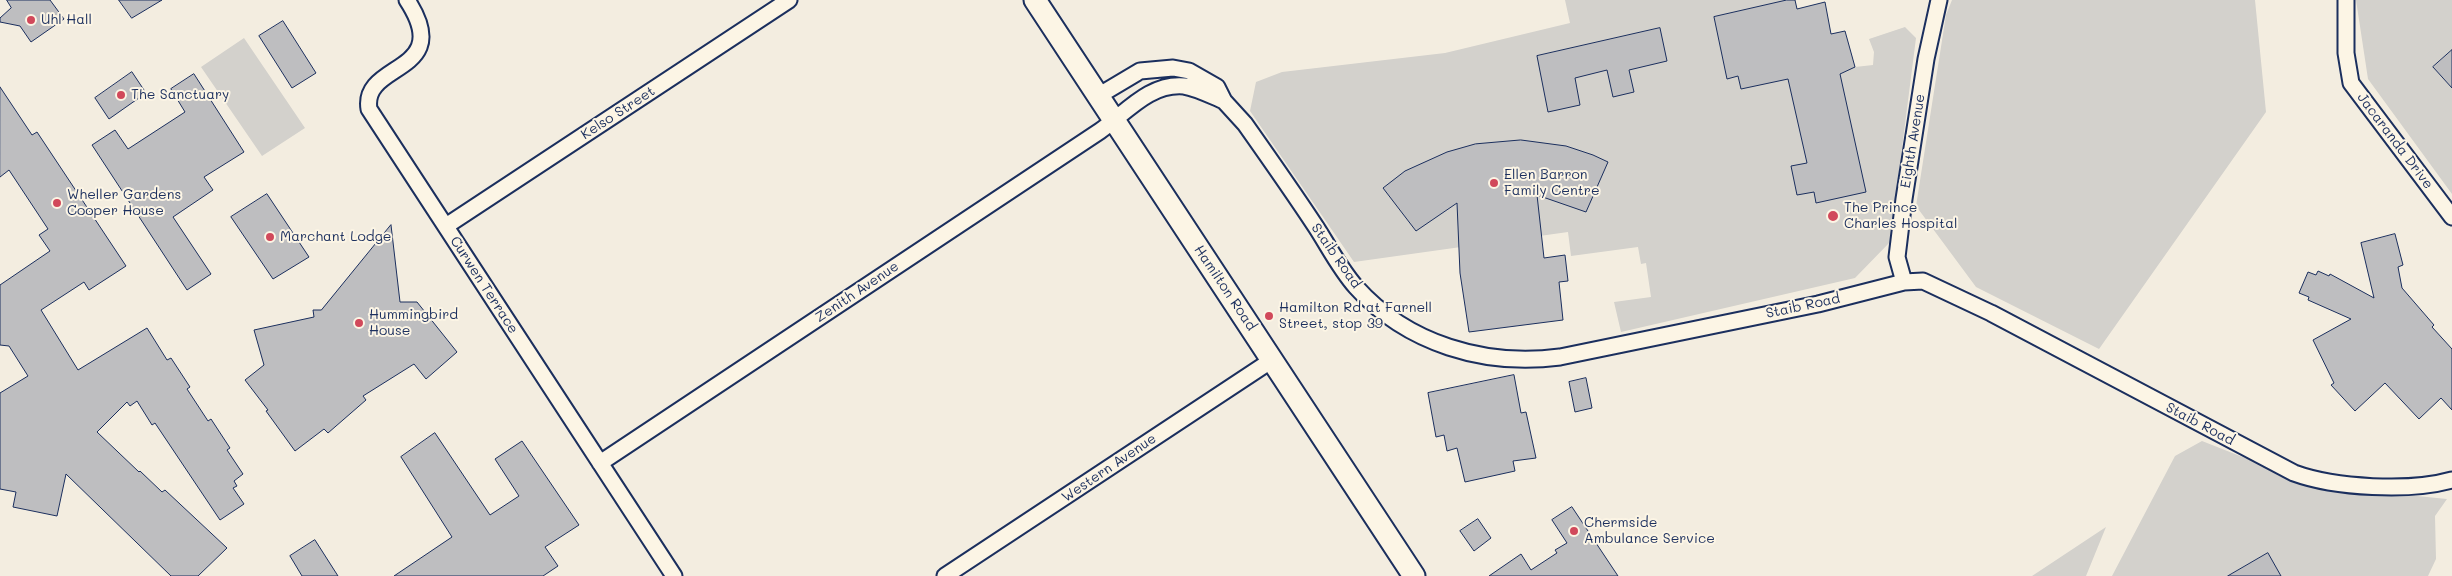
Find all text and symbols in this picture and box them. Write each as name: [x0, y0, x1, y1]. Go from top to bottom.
place label: Uhl Hall: [41, 12, 92, 28]
marker: Uhl Hall: [25, 14, 37, 26]
street label: Kelso Street: [578, 83, 658, 143]
place label: The Sanctuary: [131, 87, 229, 103]
marker: The Sanctuary: [115, 89, 127, 101]
street label: Jacaranda Drive: [2353, 90, 2437, 192]
street label: Eighth Avenue: [1897, 93, 1929, 189]
place label: Ellen Barron Family Centre: [1504, 167, 1600, 200]
marker: Ellen Barron Family Centre: [1488, 177, 1500, 189]
place label: Wheller Gardens Cooper House: [67, 187, 181, 220]
marker: Wheller Gardens Cooper House: [51, 197, 63, 209]
place label: The Prince Charles Hospital: [1844, 200, 1958, 232]
marker: The Prince Charles Hospital: [1826, 209, 1840, 223]
street label: Staib Road: [1308, 220, 1364, 292]
place label: Marchant Lodge: [280, 229, 391, 245]
marker: Marchant Lodge: [264, 231, 276, 243]
street label: Curwen Terrace: [446, 233, 522, 337]
street label: Hamilton Road: [1190, 242, 1260, 334]
street label: Zenith Avenue: [812, 258, 902, 326]
street label: Staib Road: [1764, 290, 1842, 322]
place label: Hamilton Rd at Farnell Street, stop 39: [1279, 300, 1432, 332]
place label: Hummingbird House: [369, 307, 458, 340]
marker: Hamilton Rd at Farnell Street, stop 39: [1263, 310, 1275, 322]
marker: Hummingbird House: [353, 317, 365, 329]
street label: Staib Road: [2163, 399, 2237, 449]
street label: Western Avenue: [1059, 430, 1159, 506]
place label: Chermside Ambulance Service: [1584, 515, 1715, 548]
marker: Chermside Ambulance Service: [1568, 525, 1580, 537]

